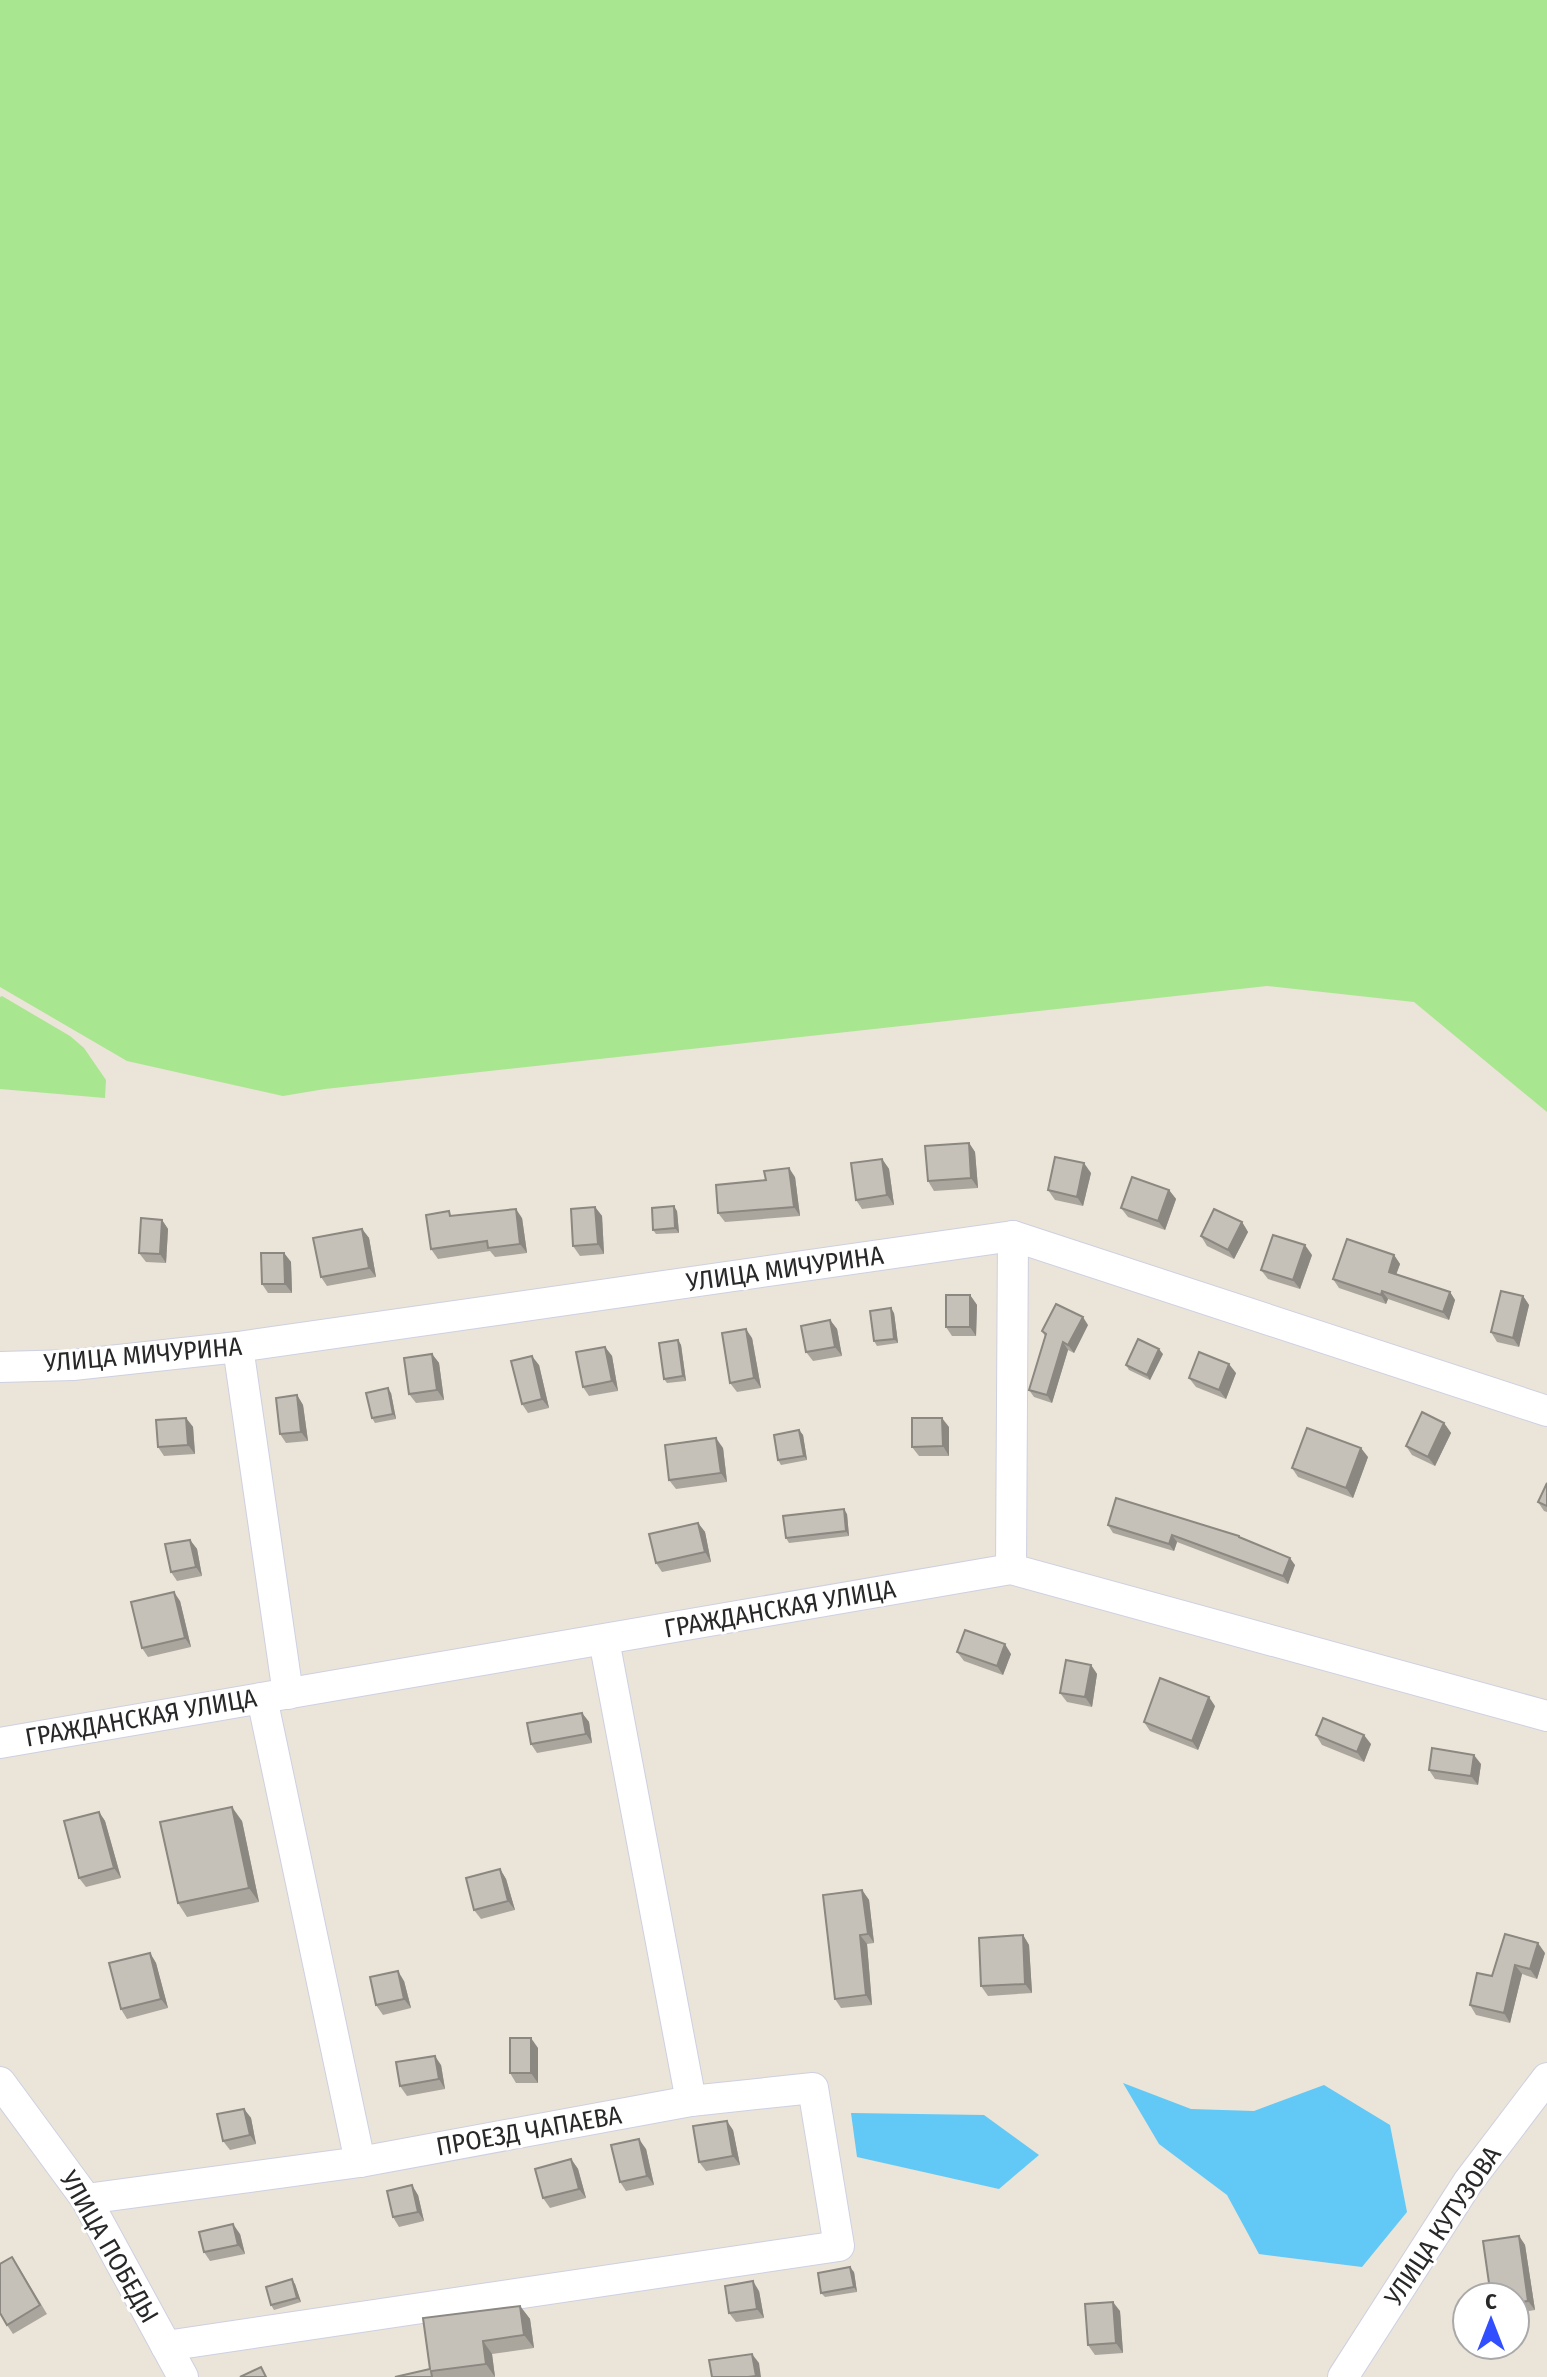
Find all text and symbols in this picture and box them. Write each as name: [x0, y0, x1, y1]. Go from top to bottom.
street label: УЛИЦА МИЧУРИНА: [684, 1240, 886, 1298]
street label: УЛИЦА МИЧУРИНА: [42, 1331, 244, 1379]
street label: ГРАЖДАНСКАЯ УЛИЦА: [662, 1573, 898, 1645]
street label: ГРАЖДАНСКАЯ УЛИЦА: [23, 1682, 259, 1754]
street label: ПРОЕЗД ЧАПАЕВА: [434, 2099, 624, 2163]
street label: УЛИЦА КУТУЗОВА: [1378, 2140, 1508, 2312]
street label: УЛИЦА ПОБЕДЫ: [52, 2165, 165, 2328]
north arrow: [1451, 2281, 1531, 2361]
text: С: [1485, 2288, 1497, 2315]

